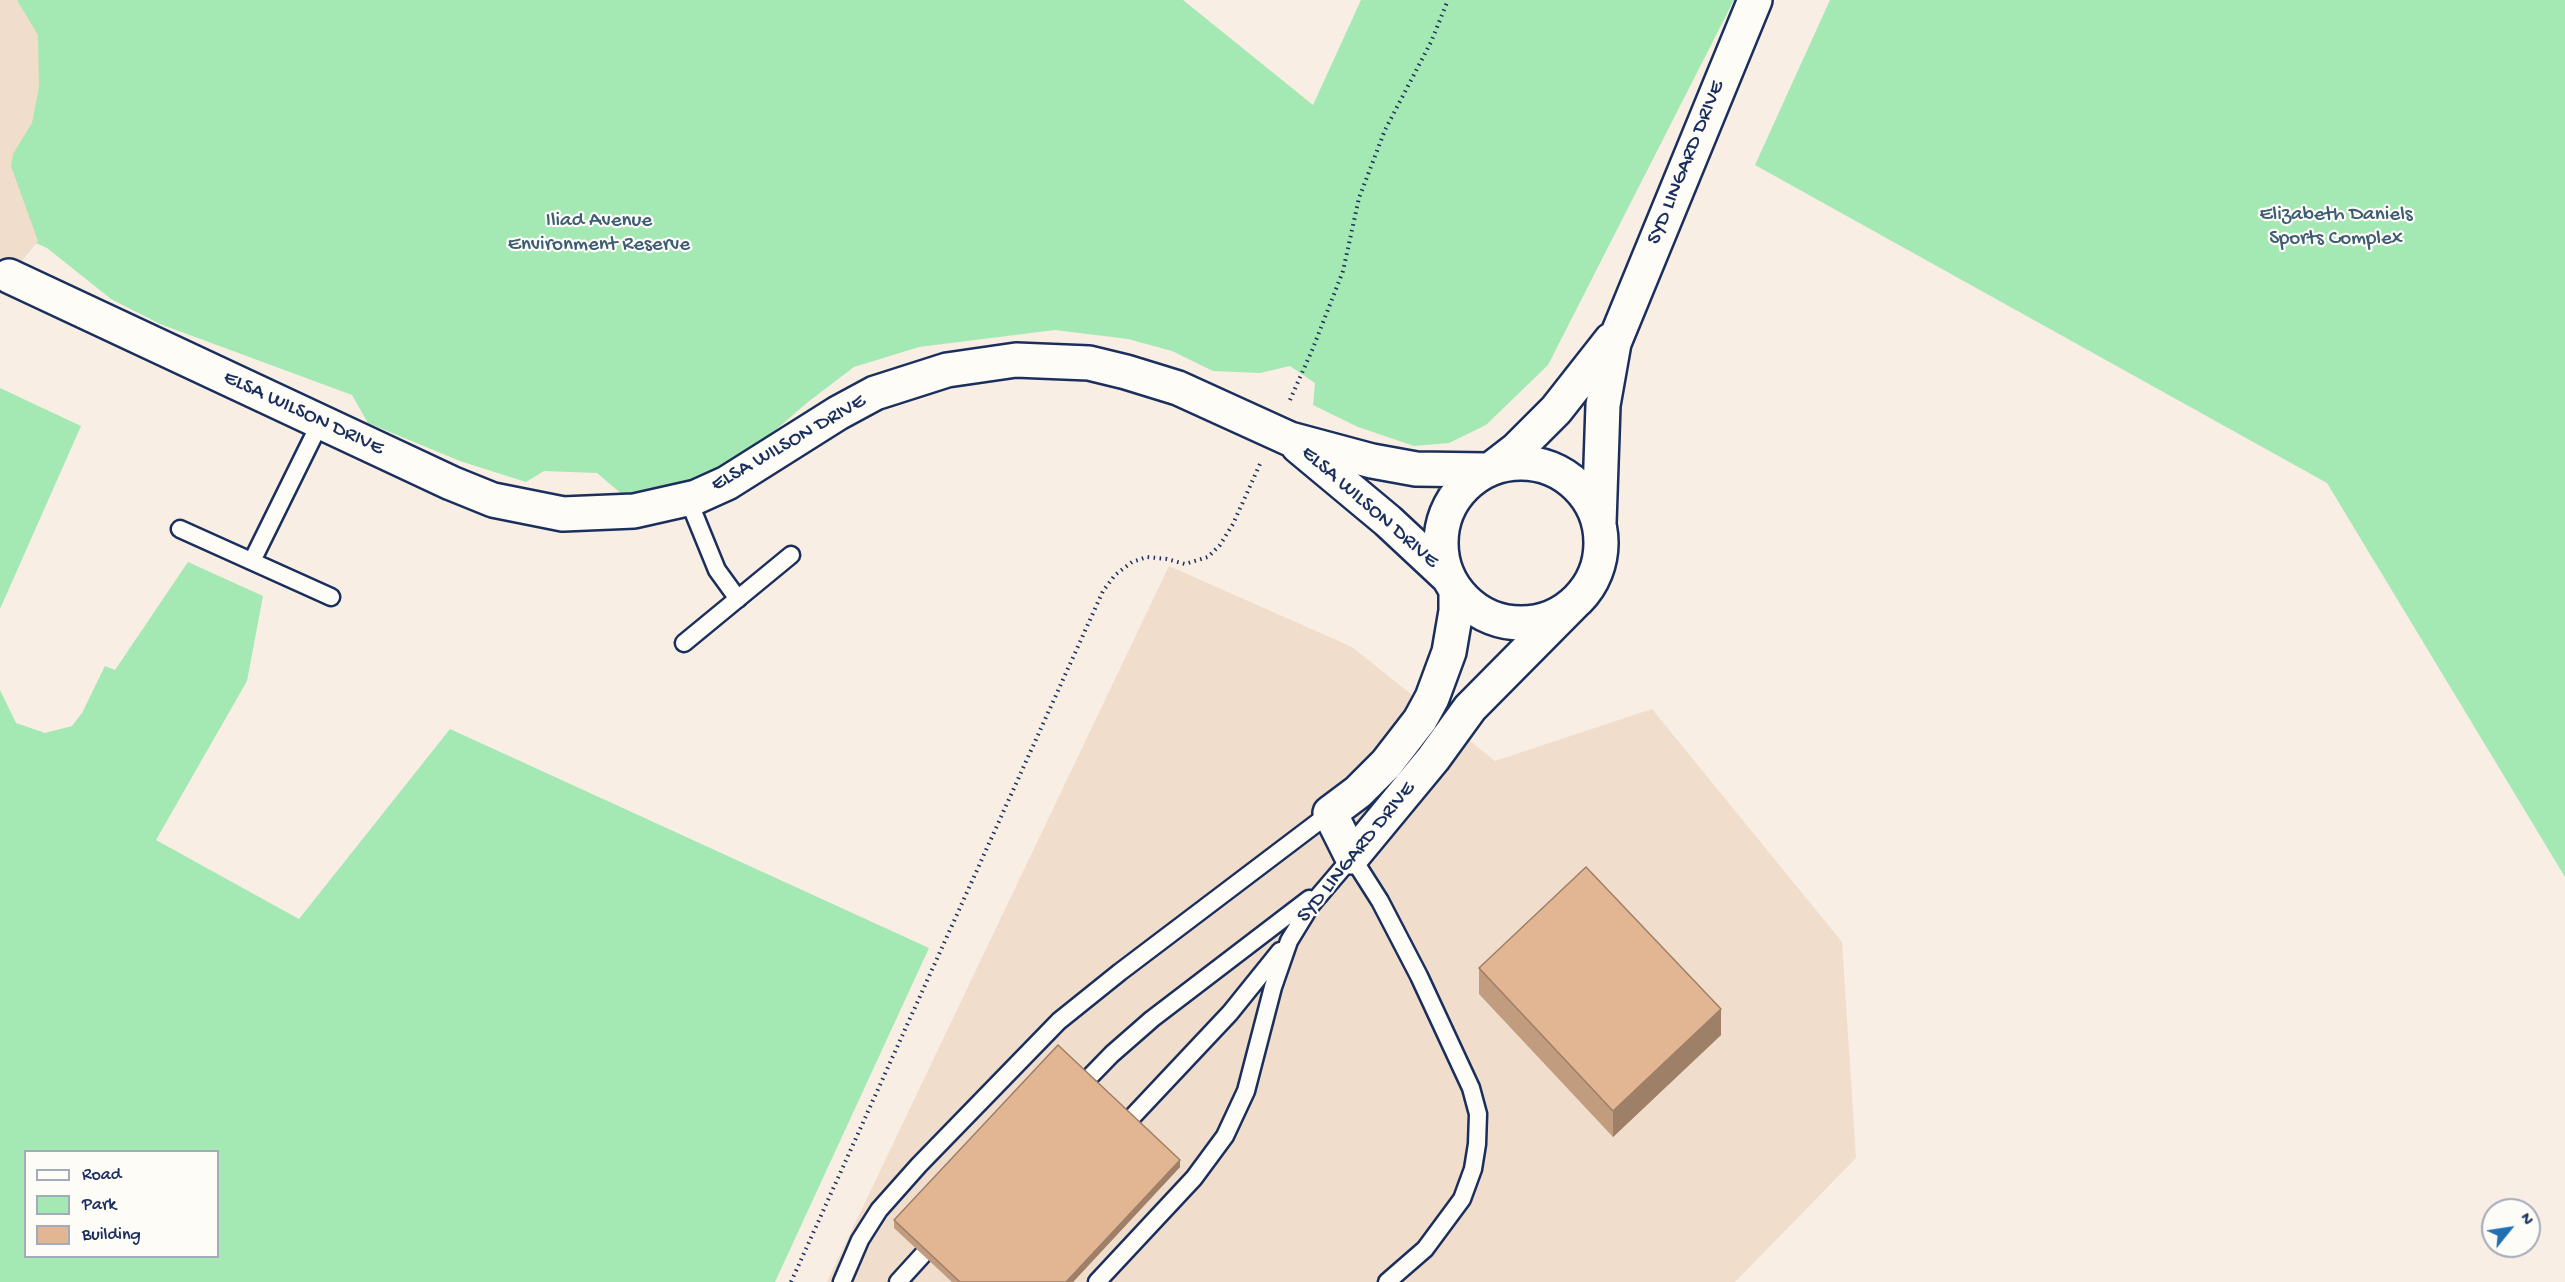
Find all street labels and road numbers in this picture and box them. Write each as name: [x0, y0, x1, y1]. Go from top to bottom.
street label: SYD LINGARD DRIVE: [1643, 77, 1731, 249]
street label: ELSA WILSON DRIVE: [219, 366, 387, 462]
street label: ELSA WILSON DRIVE: [707, 390, 871, 498]
street label: ELSA WILSON DRIVE: [1295, 441, 1443, 575]
street label: SYD LINGARD DRIVE: [1292, 777, 1422, 929]

